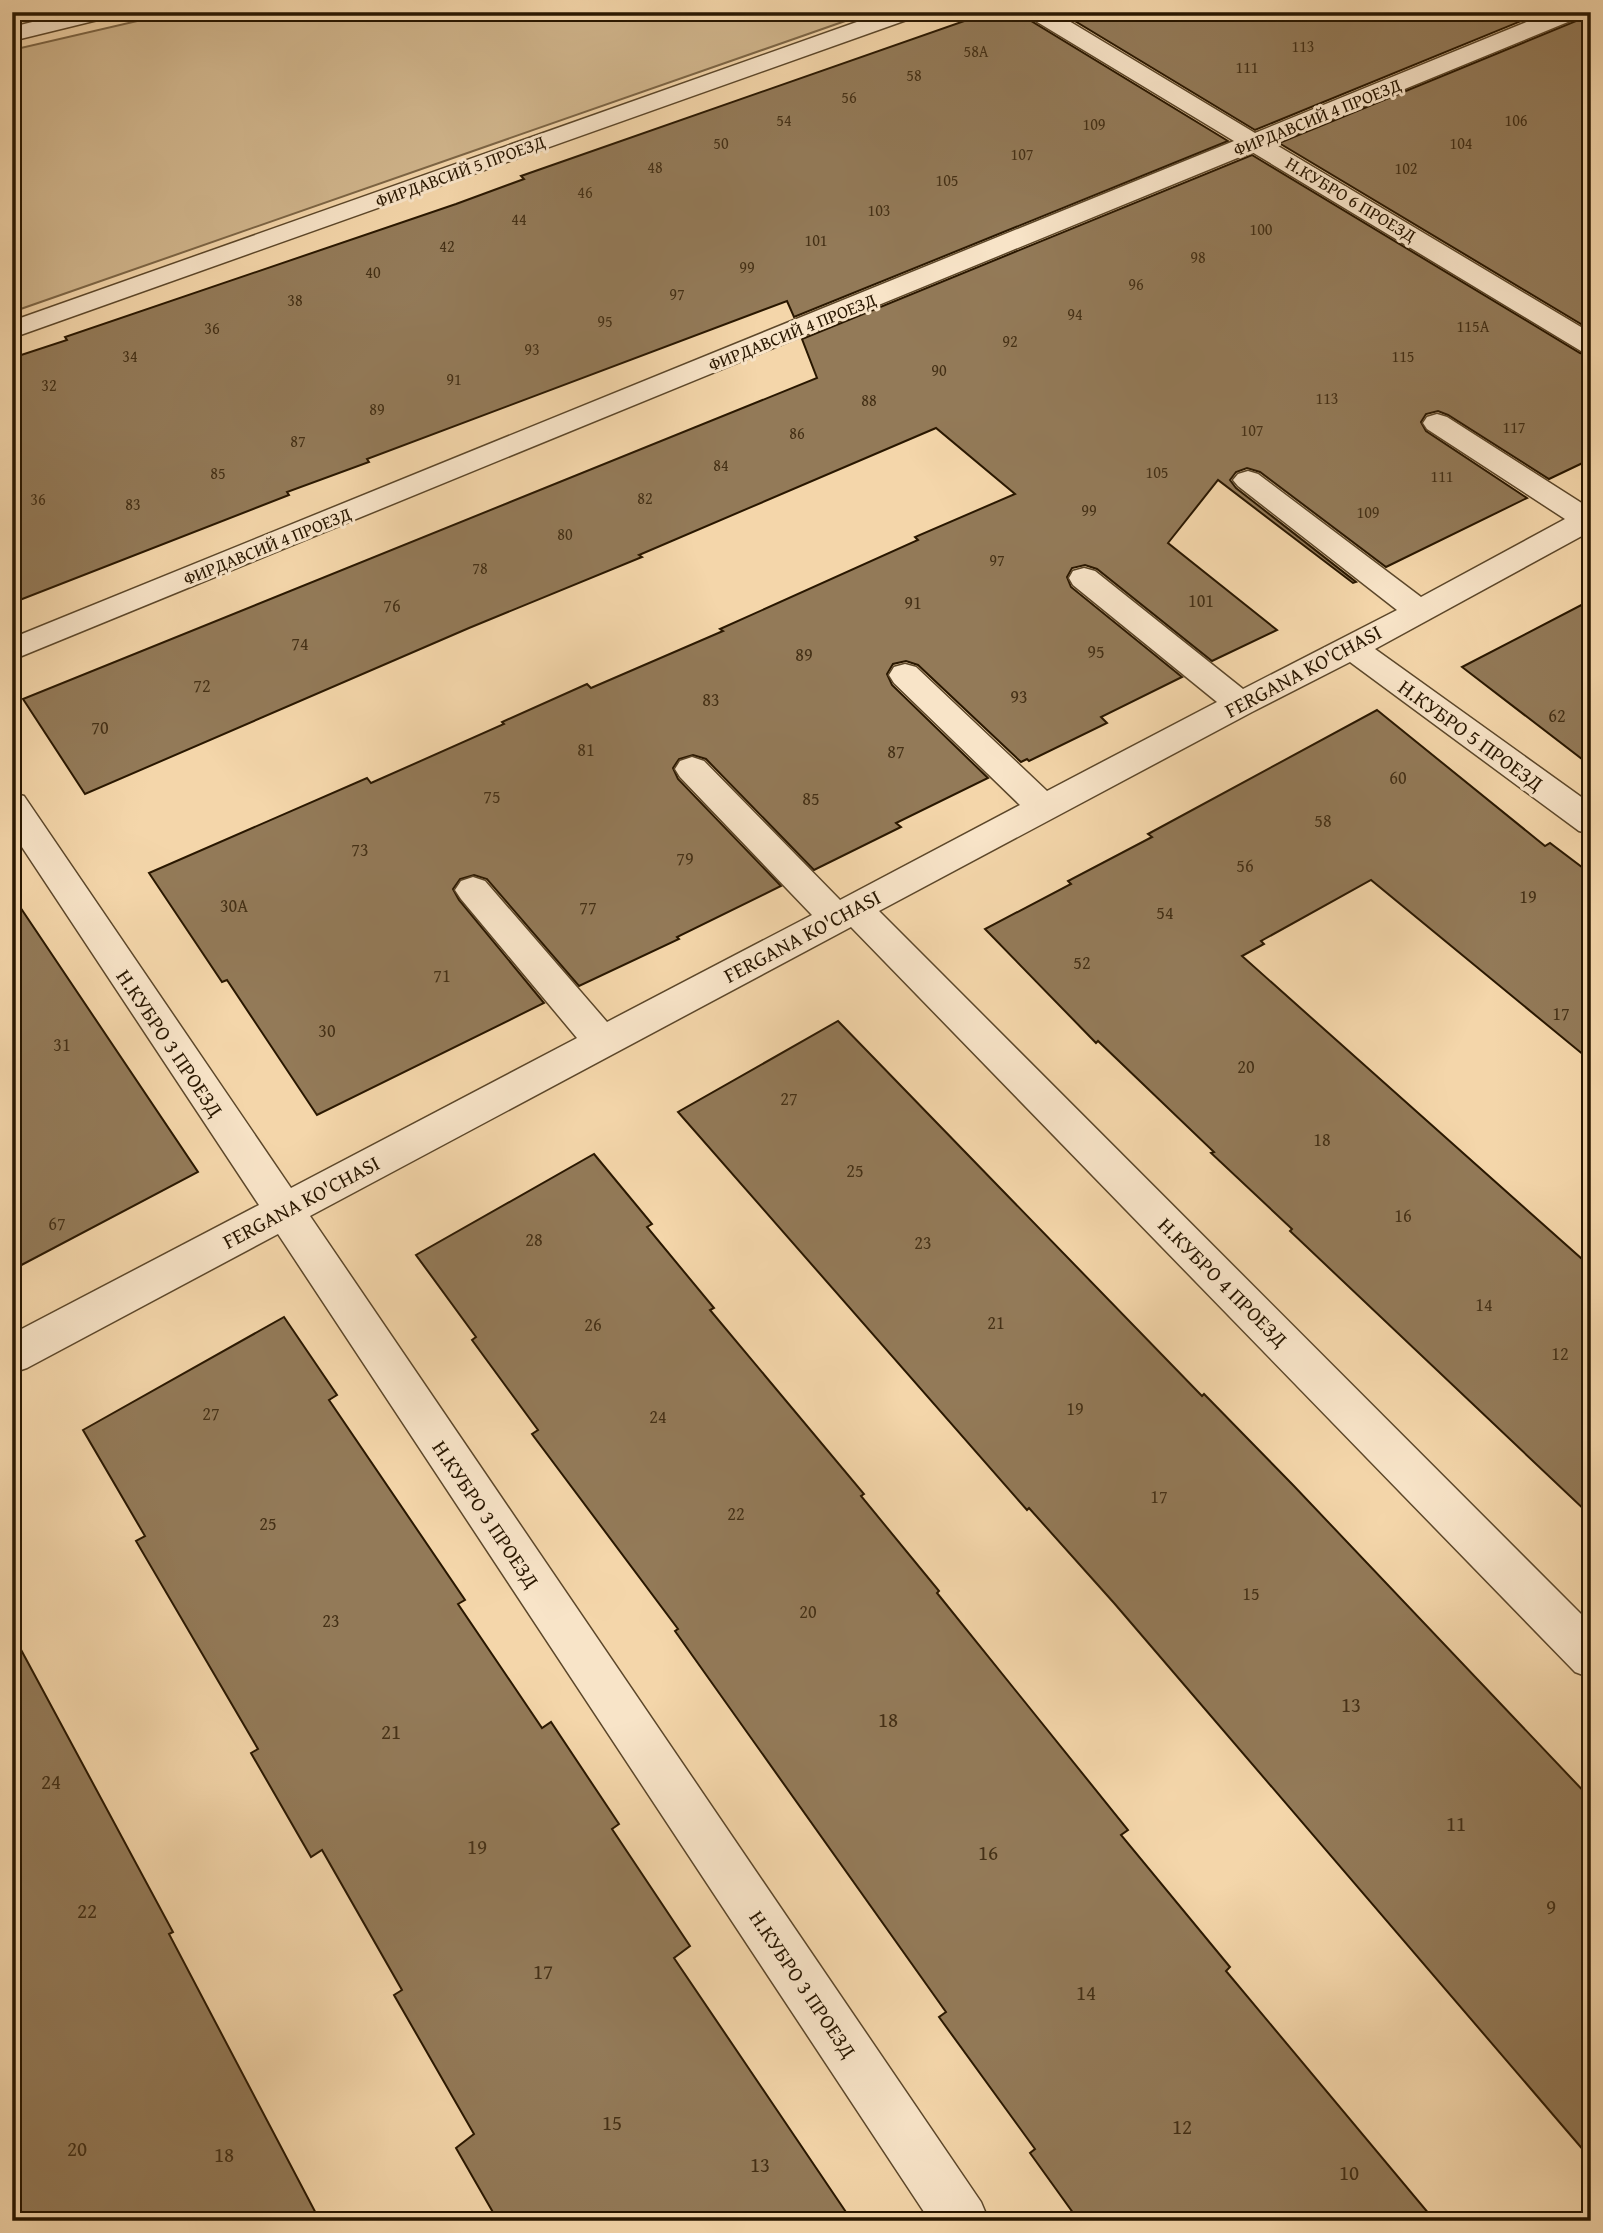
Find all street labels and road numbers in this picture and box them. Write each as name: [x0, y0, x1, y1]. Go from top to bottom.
street label: ФИРДАВСИЙ 4 ПРОЕЗД: [1229, 71, 1405, 163]
street label: ФИРДАВСИЙ 5 ПРОЕЗД: [371, 128, 549, 214]
street label: Н.КУБРО 6 ПРОЕЗД: [1281, 149, 1421, 249]
street label: ФИРДАВСИЙ 4 ПРОЕЗД: [704, 286, 880, 378]
street label: ФИРДАВСИЙ 4 ПРОЕЗД: [179, 500, 355, 592]
street label: FERGANA KO'CHASI: [1219, 616, 1387, 726]
street label: Н.КУБРО 5 ПРОЕЗД: [1392, 672, 1550, 798]
street label: FERGANA KO'CHASI: [718, 881, 886, 991]
street label: Н.КУБРО 3 ПРОЕЗД: [109, 963, 231, 1123]
street label: FERGANA KO'CHASI: [217, 1147, 385, 1257]
street label: Н.КУБРО 4 ПРОЕЗД: [1151, 1210, 1295, 1354]
street label: Н.КУБРО 3 ПРОЕЗД: [425, 1434, 547, 1594]
street label: Н.КУБРО 3 ПРОЕЗД: [742, 1904, 864, 2064]

